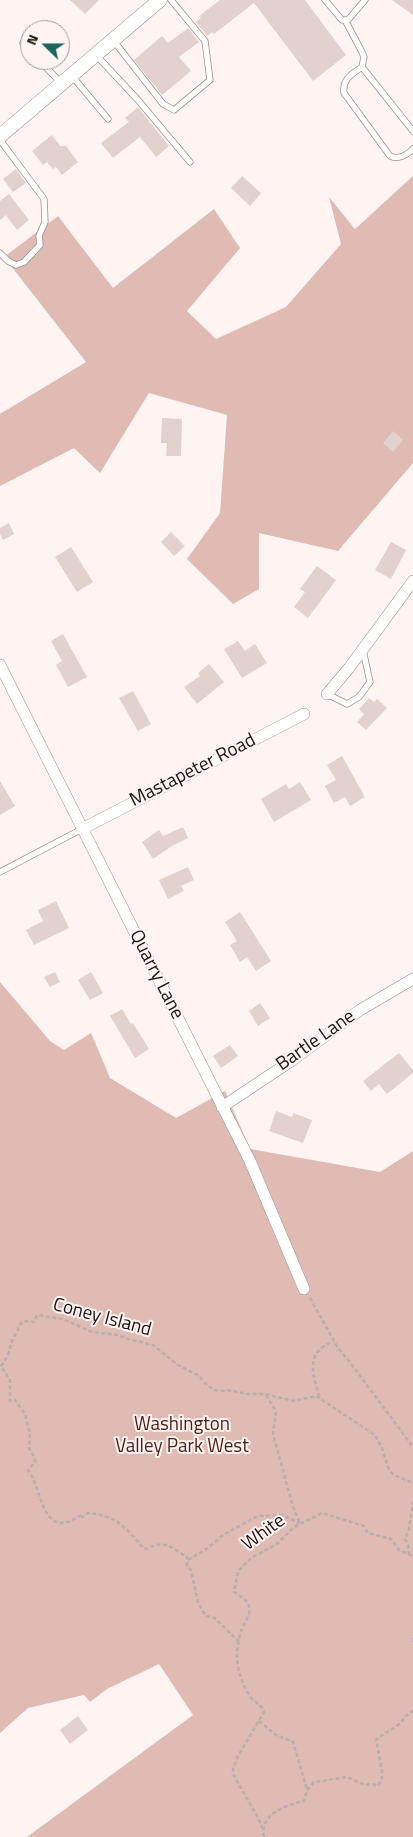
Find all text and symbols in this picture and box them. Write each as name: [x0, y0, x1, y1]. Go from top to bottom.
north arrow: [20, 20, 70, 70]
text: N: [20, 31, 43, 48]
street label: Mastapeter Road: [126, 729, 260, 813]
street label: Quarry Lane: [124, 927, 188, 1023]
street label: Bartle Lane: [272, 1006, 360, 1076]
street label: Coney Island: [50, 1294, 154, 1342]
park label: Washington Valley Park West: [115, 1414, 249, 1458]
street label: White: [238, 1510, 290, 1556]

